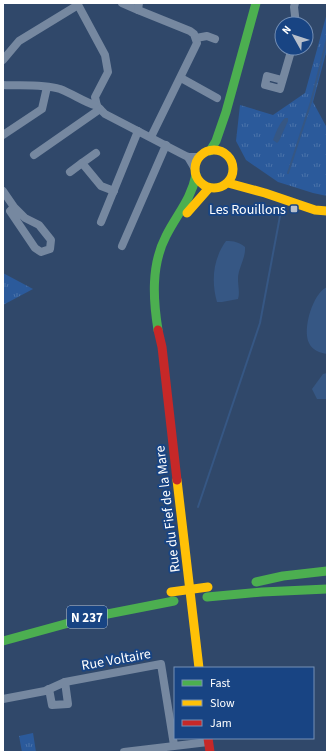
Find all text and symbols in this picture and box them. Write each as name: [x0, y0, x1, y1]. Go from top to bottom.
north arrow: [274, 16, 314, 56]
text: N: [278, 22, 295, 38]
place label: Les Rouillons: [209, 200, 286, 220]
marker: Les Rouillons: [289, 204, 299, 214]
street label: Rue du Fief de la Mare: [150, 444, 186, 573]
road number: N 237: [67, 606, 107, 628]
street label: Rue Voltaire: [80, 644, 152, 676]
legend: [174, 667, 314, 739]
text: Fast: [210, 675, 230, 692]
text: Slow: [210, 695, 235, 712]
text: Jam: [210, 715, 232, 732]

